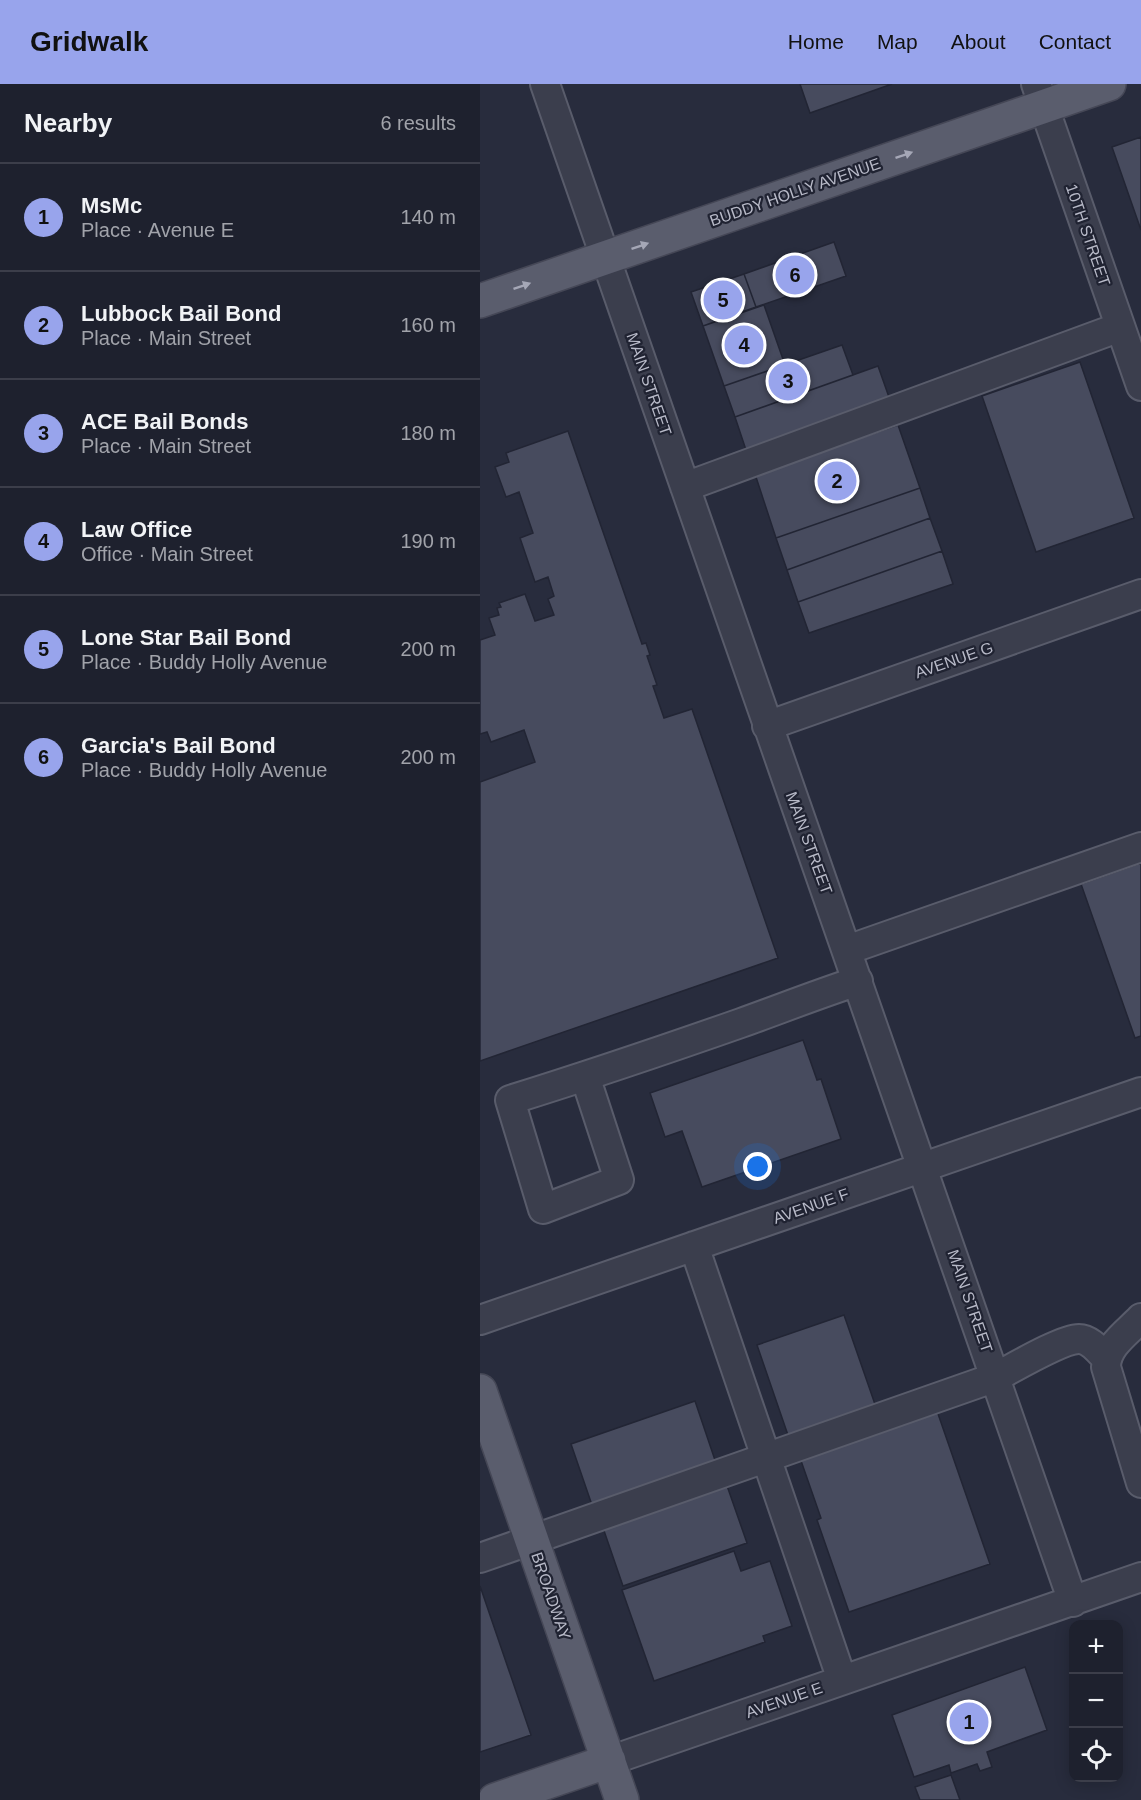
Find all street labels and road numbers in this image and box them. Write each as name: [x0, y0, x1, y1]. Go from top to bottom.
street label: BUDDY HOLLY AVENUE: [707, 155, 883, 229]
street label: 10TH STREET: [1063, 182, 1113, 288]
street label: MAIN STREET: [623, 330, 675, 438]
street label: AVENUE G: [913, 639, 995, 681]
street label: MAIN STREET: [783, 790, 835, 897]
street label: AVENUE F: [771, 1185, 851, 1227]
street label: MAIN STREET: [944, 1247, 996, 1355]
street label: BROADWAY: [528, 1550, 574, 1642]
street label: AVENUE E: [744, 1679, 824, 1721]

